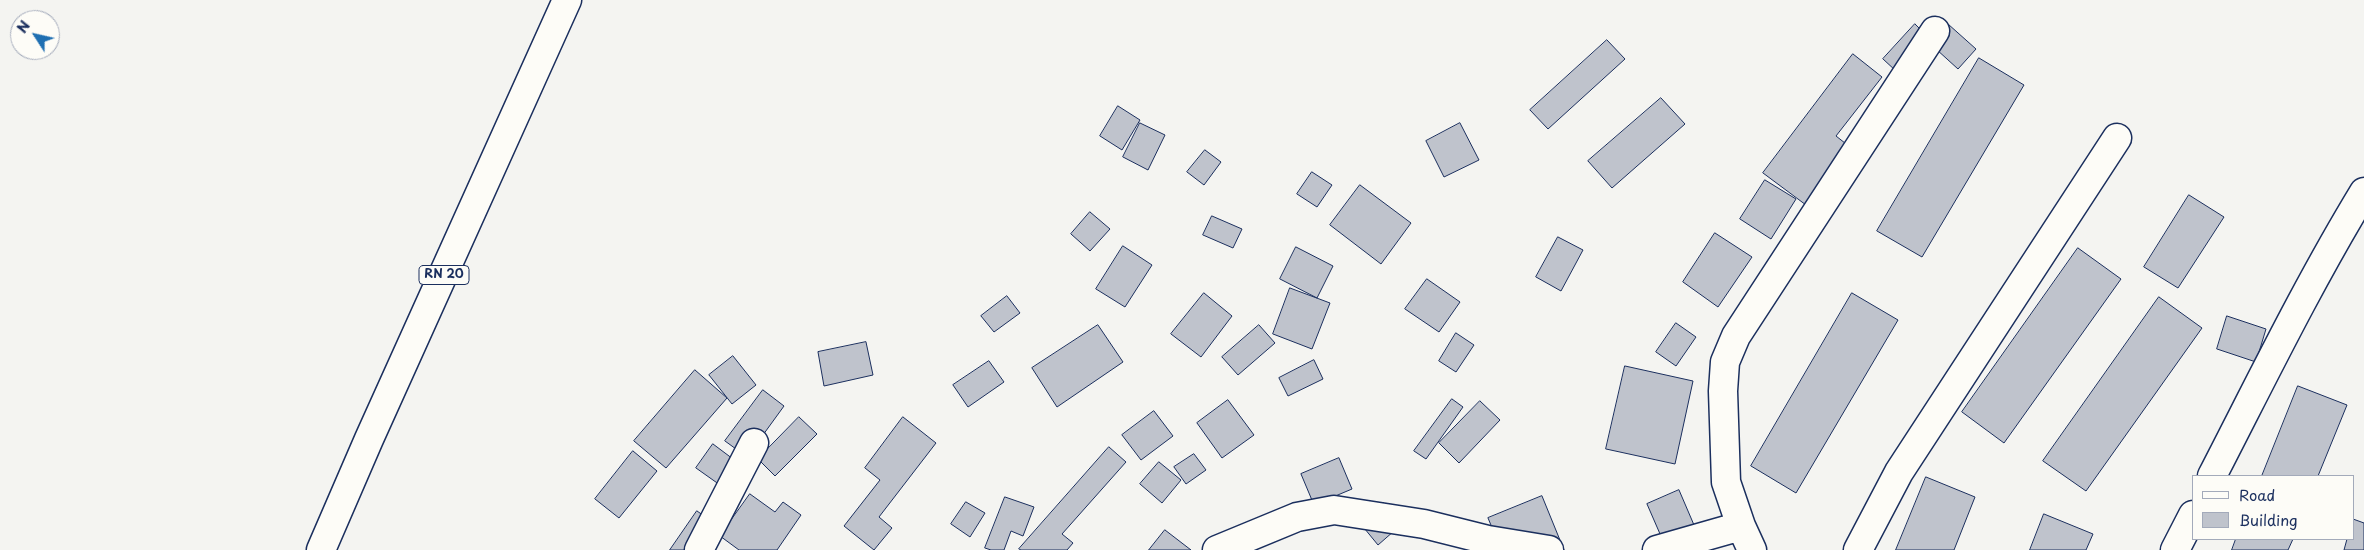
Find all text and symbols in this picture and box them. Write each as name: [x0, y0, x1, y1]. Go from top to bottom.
north arrow: [10, 10, 60, 60]
text: N: [11, 16, 35, 37]
road number: RN 20: [419, 266, 469, 284]
legend: [2192, 475, 2354, 540]
text: Road: [2239, 483, 2275, 506]
text: Building: [2239, 508, 2298, 531]

